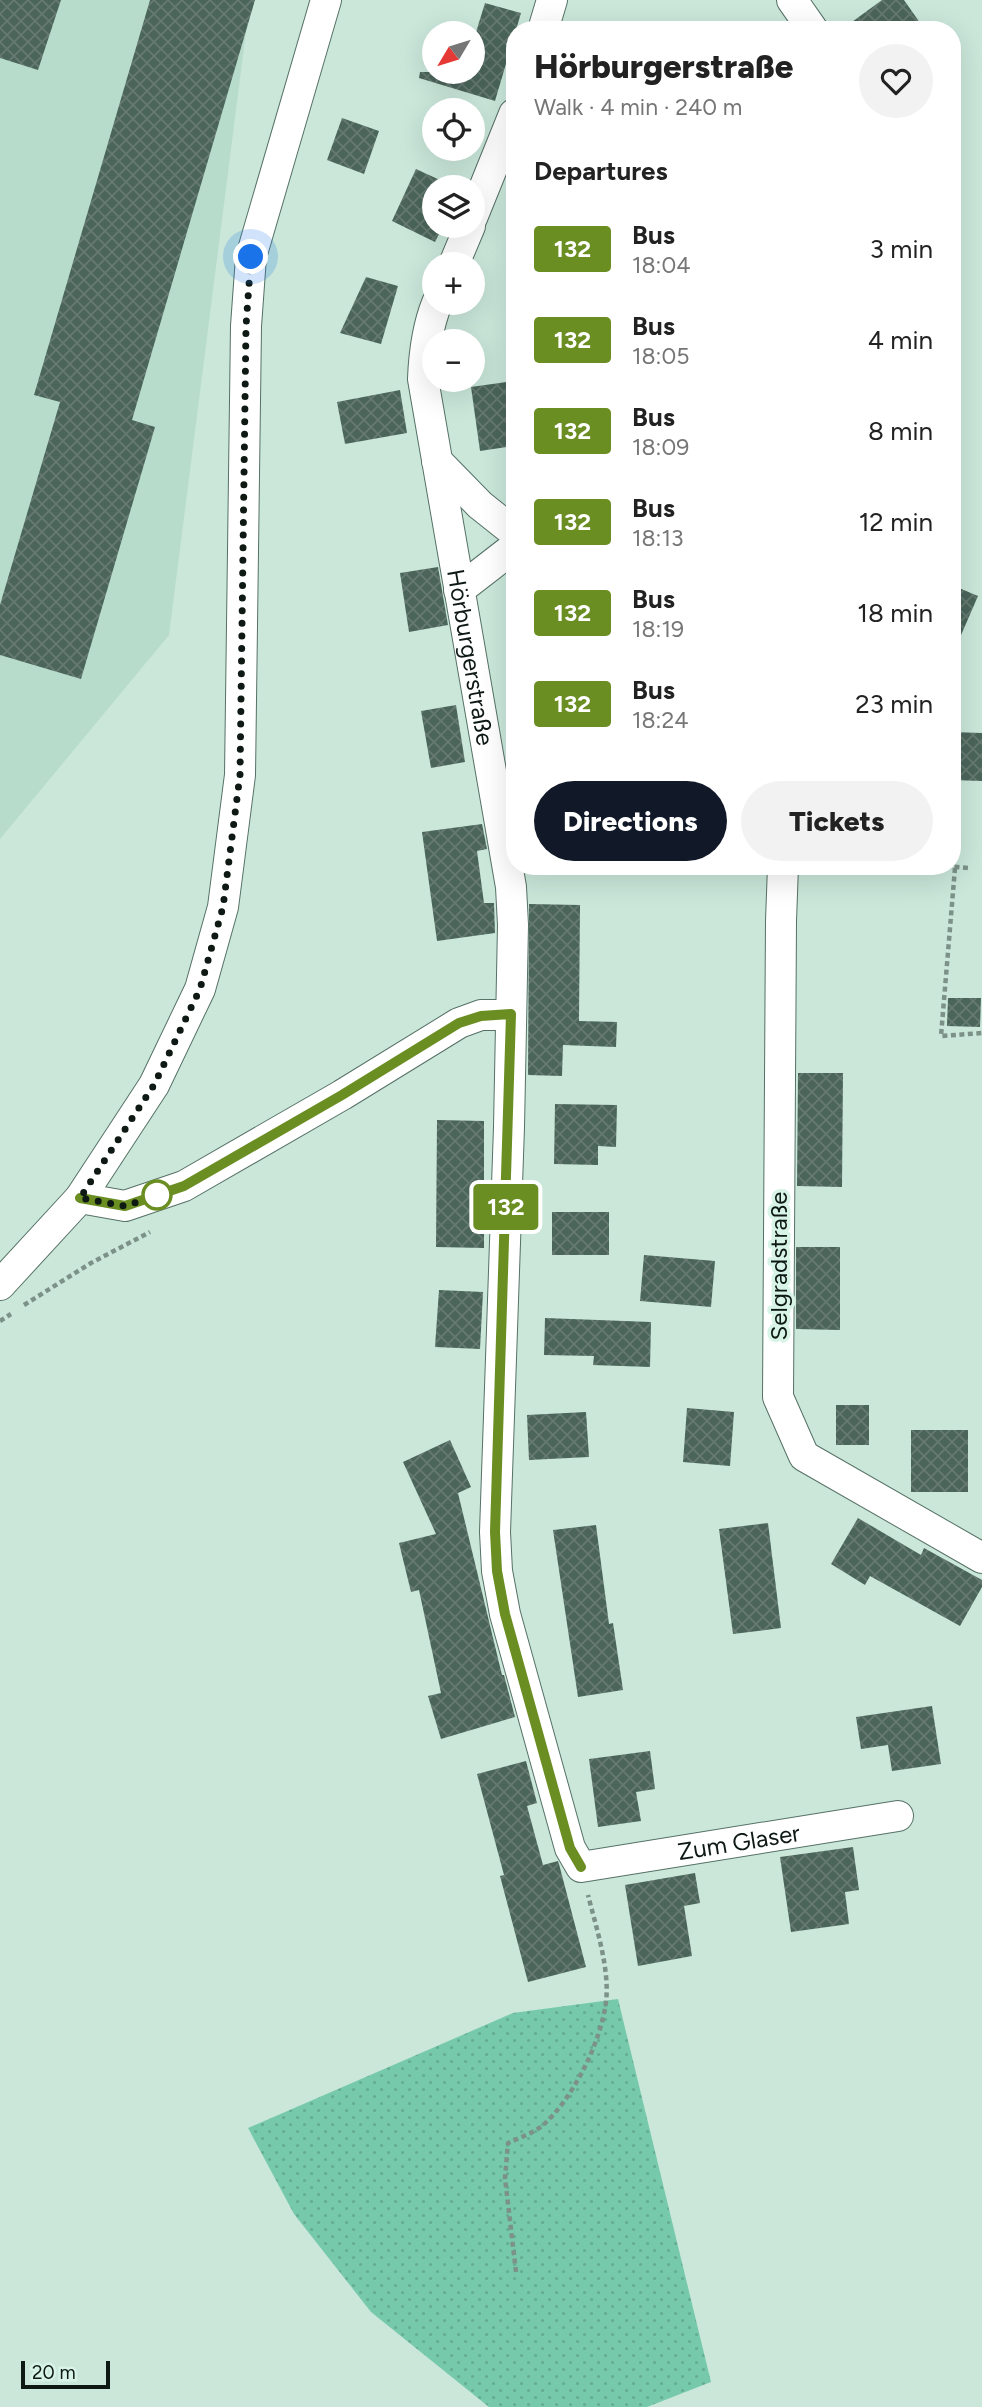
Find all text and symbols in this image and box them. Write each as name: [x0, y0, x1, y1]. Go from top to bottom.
north arrow: [422, 21, 485, 84]
map controls: [422, 21, 485, 392]
button: heart: [859, 44, 933, 118]
text: Hörburgerstraße: [534, 47, 793, 86]
text: Walk · 4 min · 240 m: [534, 93, 742, 121]
button: locate: [422, 98, 485, 161]
text: Departures: [534, 155, 668, 187]
button: layers: [422, 175, 485, 238]
text: Bus: [632, 219, 675, 251]
text: 3 min: [870, 233, 933, 265]
text: 132: [554, 234, 591, 263]
your location: [233, 239, 268, 274]
text: 18:04: [632, 251, 690, 279]
button: +: [422, 252, 485, 315]
text: Bus: [632, 310, 675, 342]
text: 4 min: [868, 324, 933, 356]
text: 132: [554, 325, 591, 354]
button: −: [422, 329, 485, 392]
text: 18:05: [632, 342, 689, 370]
text: Bus: [632, 401, 675, 433]
text: 8 min: [868, 415, 933, 447]
text: 132: [554, 416, 591, 445]
text: 18:09: [632, 433, 689, 461]
text: Bus: [632, 492, 675, 524]
text: 12 min: [859, 506, 933, 538]
text: 132: [554, 507, 591, 536]
text: 18:13: [632, 524, 683, 552]
street label: Hörburgerstraße: [442, 567, 501, 748]
text: Bus: [632, 583, 675, 615]
text: 18 min: [857, 597, 933, 629]
text: 132: [554, 598, 591, 627]
text: 18:19: [632, 615, 684, 643]
text: Bus: [632, 674, 675, 706]
text: 23 min: [855, 688, 933, 720]
text: 132: [554, 689, 591, 718]
text: 18:24: [632, 706, 689, 734]
button: Directions: [534, 781, 727, 861]
button: Tickets: [741, 781, 933, 861]
unlabelled marker: [142, 1180, 172, 1210]
line badge: 132: [466, 1184, 546, 1230]
text: 132: [487, 1192, 525, 1221]
street label: Selgradstraße: [764, 1192, 793, 1340]
street label: Zum Glaser: [676, 1817, 802, 1866]
scale bar: [21, 2358, 110, 2390]
text: 20 m: [32, 2361, 76, 2384]

